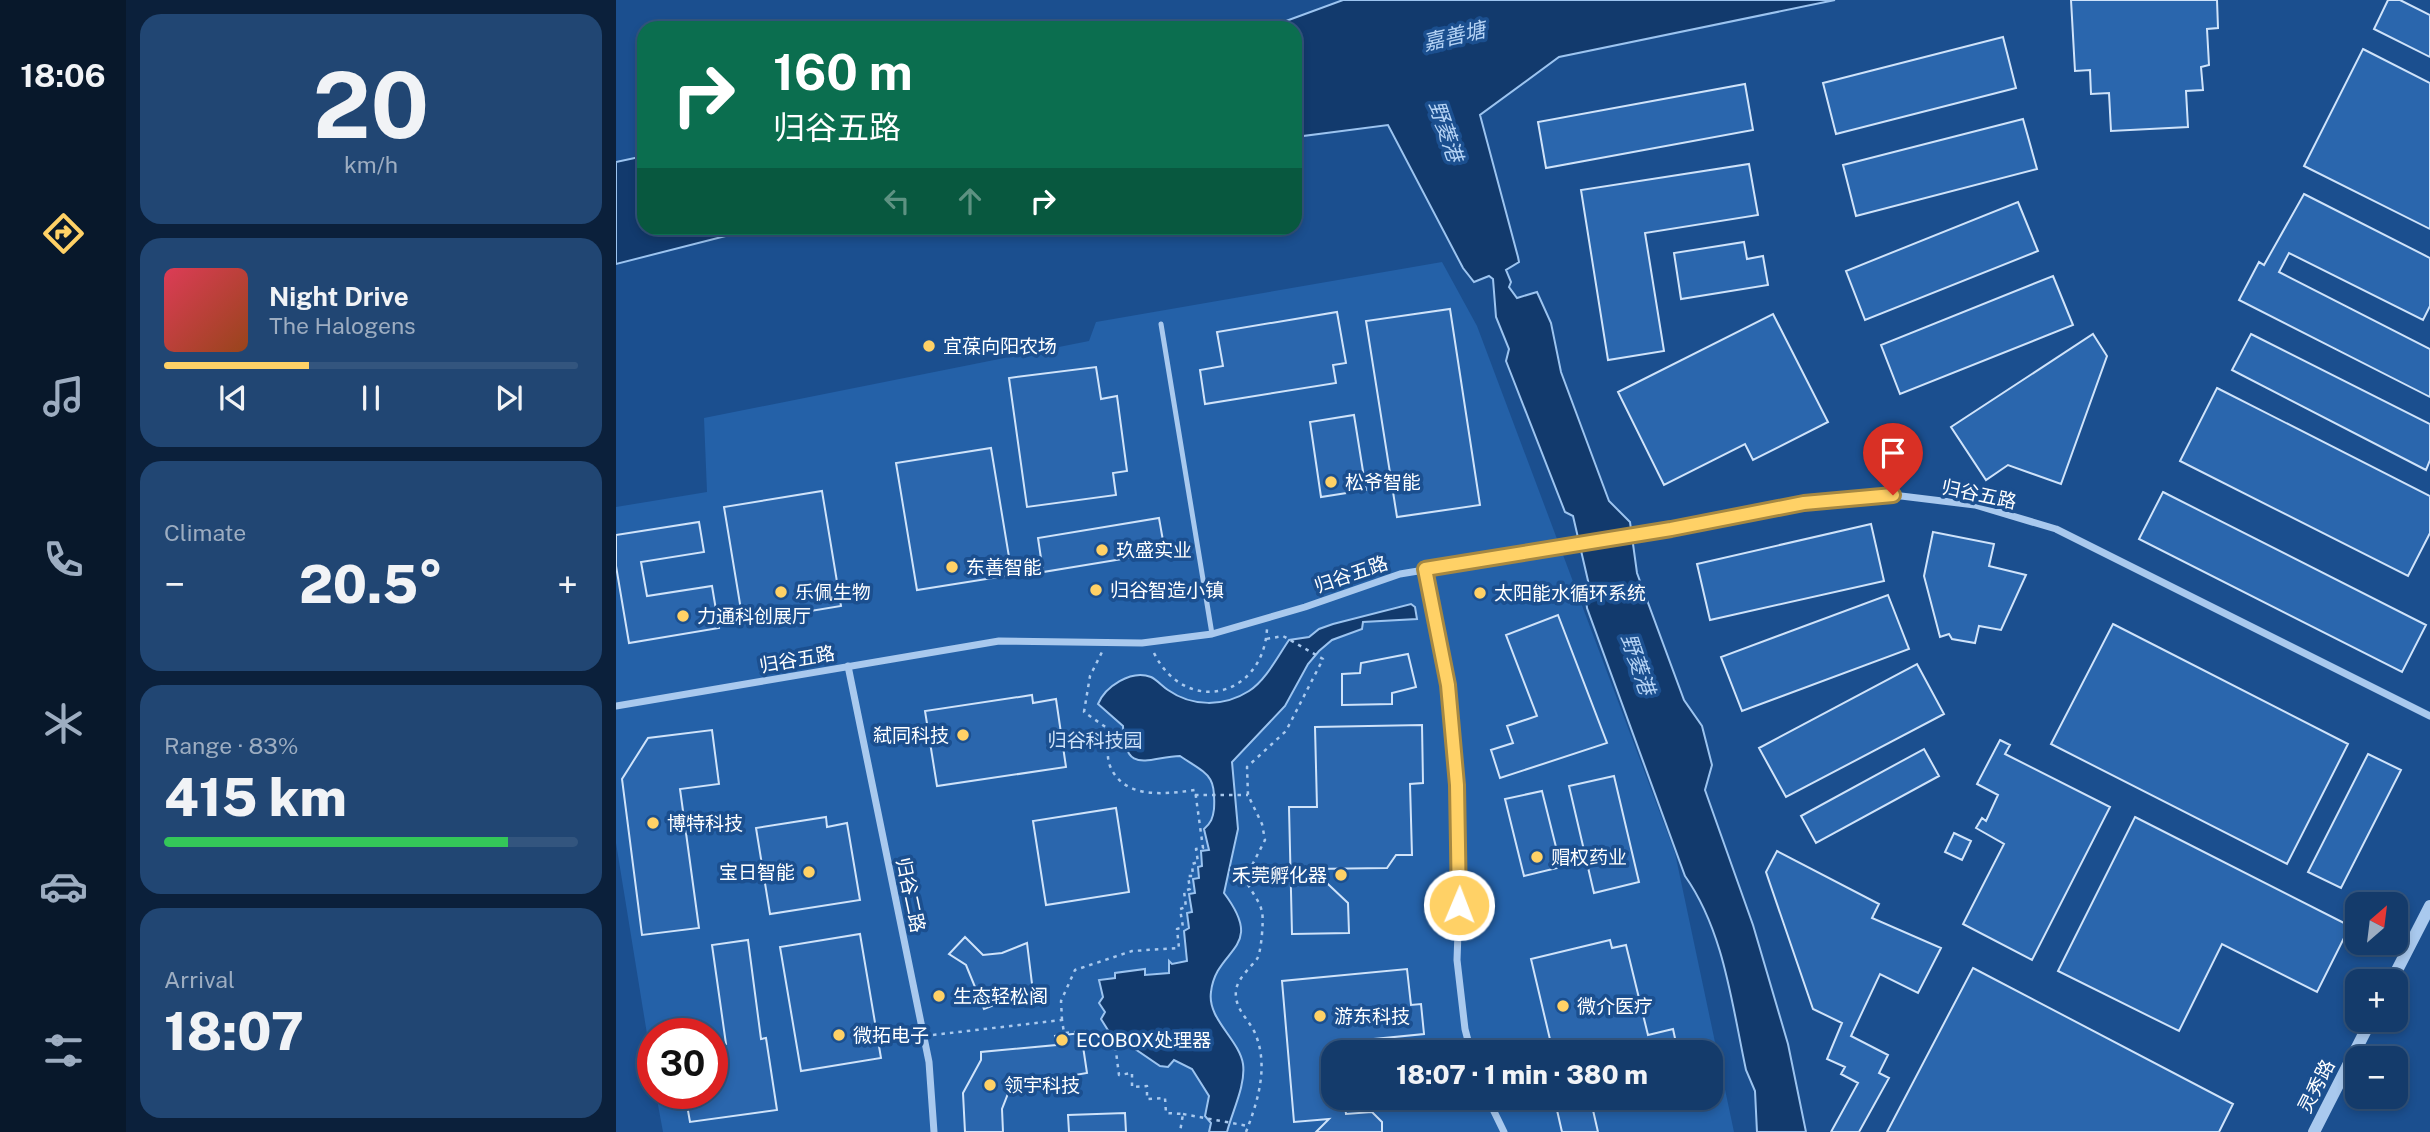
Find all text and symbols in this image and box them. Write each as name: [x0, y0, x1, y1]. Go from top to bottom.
water label: 嘉善塘: [1420, 16, 1490, 55]
text: 160 m: [773, 43, 913, 101]
icon: right: [658, 49, 749, 140]
text: 20: [313, 52, 429, 158]
text: 18:06: [20, 57, 106, 94]
water label: 野菱港: [1424, 97, 1469, 168]
text: 归谷五路: [773, 109, 901, 146]
text: km/h: [344, 151, 398, 178]
icon: left: [878, 182, 916, 220]
icon: ahead: [951, 182, 989, 220]
icon: right: [1024, 182, 1062, 220]
icon: directions: [39, 209, 88, 258]
text: Night Drive: [269, 281, 409, 312]
text: The Halogens: [269, 312, 416, 339]
place label: 宜葆向阳农场: [943, 335, 1057, 357]
marker: 宜葆向阳农场: [921, 338, 937, 354]
icon: music: [39, 372, 88, 421]
icon: previous: [214, 379, 252, 417]
icon: pause: [352, 379, 390, 417]
icon: next: [490, 379, 528, 417]
pin: [1863, 423, 1923, 495]
icon: arrive: [1874, 434, 1912, 472]
place label: 松爷智能: [1345, 471, 1421, 493]
marker: 松爷智能: [1323, 474, 1339, 490]
street label: 归谷五路: [1940, 475, 2018, 513]
text: Climate: [164, 519, 246, 546]
icon: phone: [39, 535, 88, 584]
place label: 玖盛实业: [1116, 539, 1192, 561]
marker: 玖盛实业: [1094, 542, 1110, 558]
street label: 归谷五路: [1311, 551, 1391, 597]
text: 20.5°: [299, 554, 443, 615]
place label: 东善智能: [966, 556, 1042, 578]
marker: 东善智能: [944, 559, 960, 575]
text: −: [164, 562, 185, 607]
text: +: [557, 562, 578, 607]
place label: 归谷智造小镇: [1110, 579, 1224, 601]
place label: 乐佩生物: [795, 581, 871, 603]
marker: 归谷智造小镇: [1088, 582, 1104, 598]
place label: 太阳能水循环系统: [1494, 582, 1646, 604]
marker: 乐佩生物: [773, 584, 789, 600]
marker: 太阳能水循环系统: [1472, 585, 1488, 601]
place label: 力通科创展厅: [697, 605, 811, 627]
marker: 力通科创展厅: [675, 608, 691, 624]
water label: 野菱港: [1616, 630, 1661, 701]
street label: 归谷五路: [758, 642, 836, 676]
icon: climate: [39, 699, 88, 748]
place label: 弑同科技: [873, 724, 949, 746]
marker: 弑同科技: [955, 727, 971, 743]
park label: 归谷科技园: [1047, 729, 1143, 751]
text: Range · 83%: [164, 732, 298, 759]
text: 415 km: [164, 767, 347, 828]
place label: 博特科技: [667, 812, 743, 834]
marker: 博特科技: [645, 815, 661, 831]
place label: 赗权药业: [1551, 846, 1627, 868]
marker: 赗权药业: [1529, 849, 1545, 865]
street label: 归谷二路: [892, 856, 930, 934]
place label: 宝日智能: [719, 861, 795, 883]
icon: car: [39, 862, 88, 911]
marker: 宝日智能: [801, 864, 817, 880]
place label: 禾莞孵化器: [1232, 864, 1327, 886]
marker: 禾莞孵化器: [1333, 867, 1349, 883]
position arrow: [1422, 868, 1496, 942]
north arrow: [2345, 892, 2408, 956]
map controls: [2345, 892, 2408, 1109]
text: Arrival: [164, 966, 235, 993]
button: +: [2345, 969, 2408, 1032]
place label: 生态轻松阁: [953, 985, 1048, 1007]
marker: 生态轻松阁: [931, 988, 947, 1004]
place label: 微介医疗: [1577, 995, 1653, 1017]
marker: 微介医疗: [1555, 998, 1571, 1014]
text: 18:07: [164, 1001, 304, 1062]
place label: 游东科技: [1334, 1005, 1410, 1027]
marker: 游东科技: [1312, 1008, 1328, 1024]
speed limit sign: 30: [637, 1018, 728, 1109]
place label: 微拓电子: [853, 1024, 929, 1046]
icon: filters: [39, 1026, 88, 1075]
marker: 微拓电子: [831, 1027, 847, 1043]
place label: ECOBOX处理器: [1076, 1029, 1211, 1051]
marker: ECOBOX处理器: [1054, 1032, 1070, 1048]
button: −: [2345, 1046, 2408, 1109]
street label: 灵秀路: [2293, 1056, 2339, 1116]
text: 18:07 · 1 min · 380 m: [1396, 1059, 1648, 1090]
place label: 领宇科技: [1004, 1074, 1080, 1096]
marker: 领宇科技: [982, 1077, 998, 1093]

